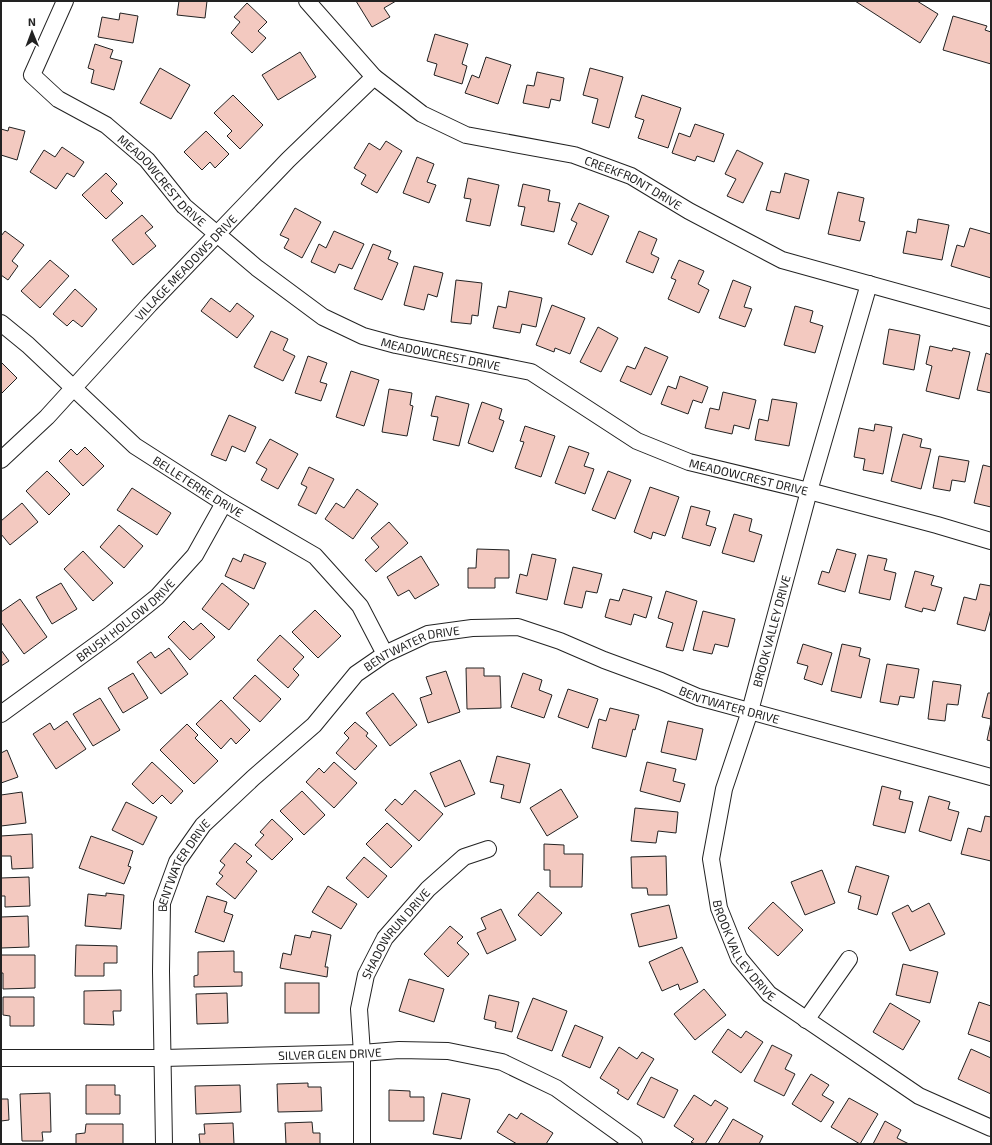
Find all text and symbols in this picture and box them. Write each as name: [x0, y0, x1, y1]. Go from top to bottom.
north arrow: [12, 12, 52, 52]
text: N: [28, 15, 36, 28]
street label: MEADOWCREST DRIVE: [115, 131, 209, 229]
street label: CREEKFRONT DRIVE: [583, 153, 685, 212]
street label: VILLAGE MEADOWS DRIVE: [132, 211, 240, 323]
street label: MEADOWCREST DRIVE: [379, 334, 502, 373]
street label: BELLETERRE DRIVE: [151, 453, 246, 520]
street label: MEADOWCREST DRIVE: [688, 455, 810, 498]
street label: BROOK VALLEY DRIVE: [749, 573, 793, 689]
street label: BRUSH HOLLOW DRIVE: [73, 575, 177, 664]
street label: BENTWATER DRIVE: [361, 623, 461, 674]
street label: BENTWATER DRIVE: [677, 683, 781, 726]
street label: BENTWATER DRIVE: [155, 816, 212, 912]
street label: SHADOWRUN DRIVE: [358, 885, 433, 981]
street label: BROOK VALLEY DRIVE: [711, 899, 779, 1004]
street label: SILVER GLEN DRIVE: [278, 1044, 382, 1062]

